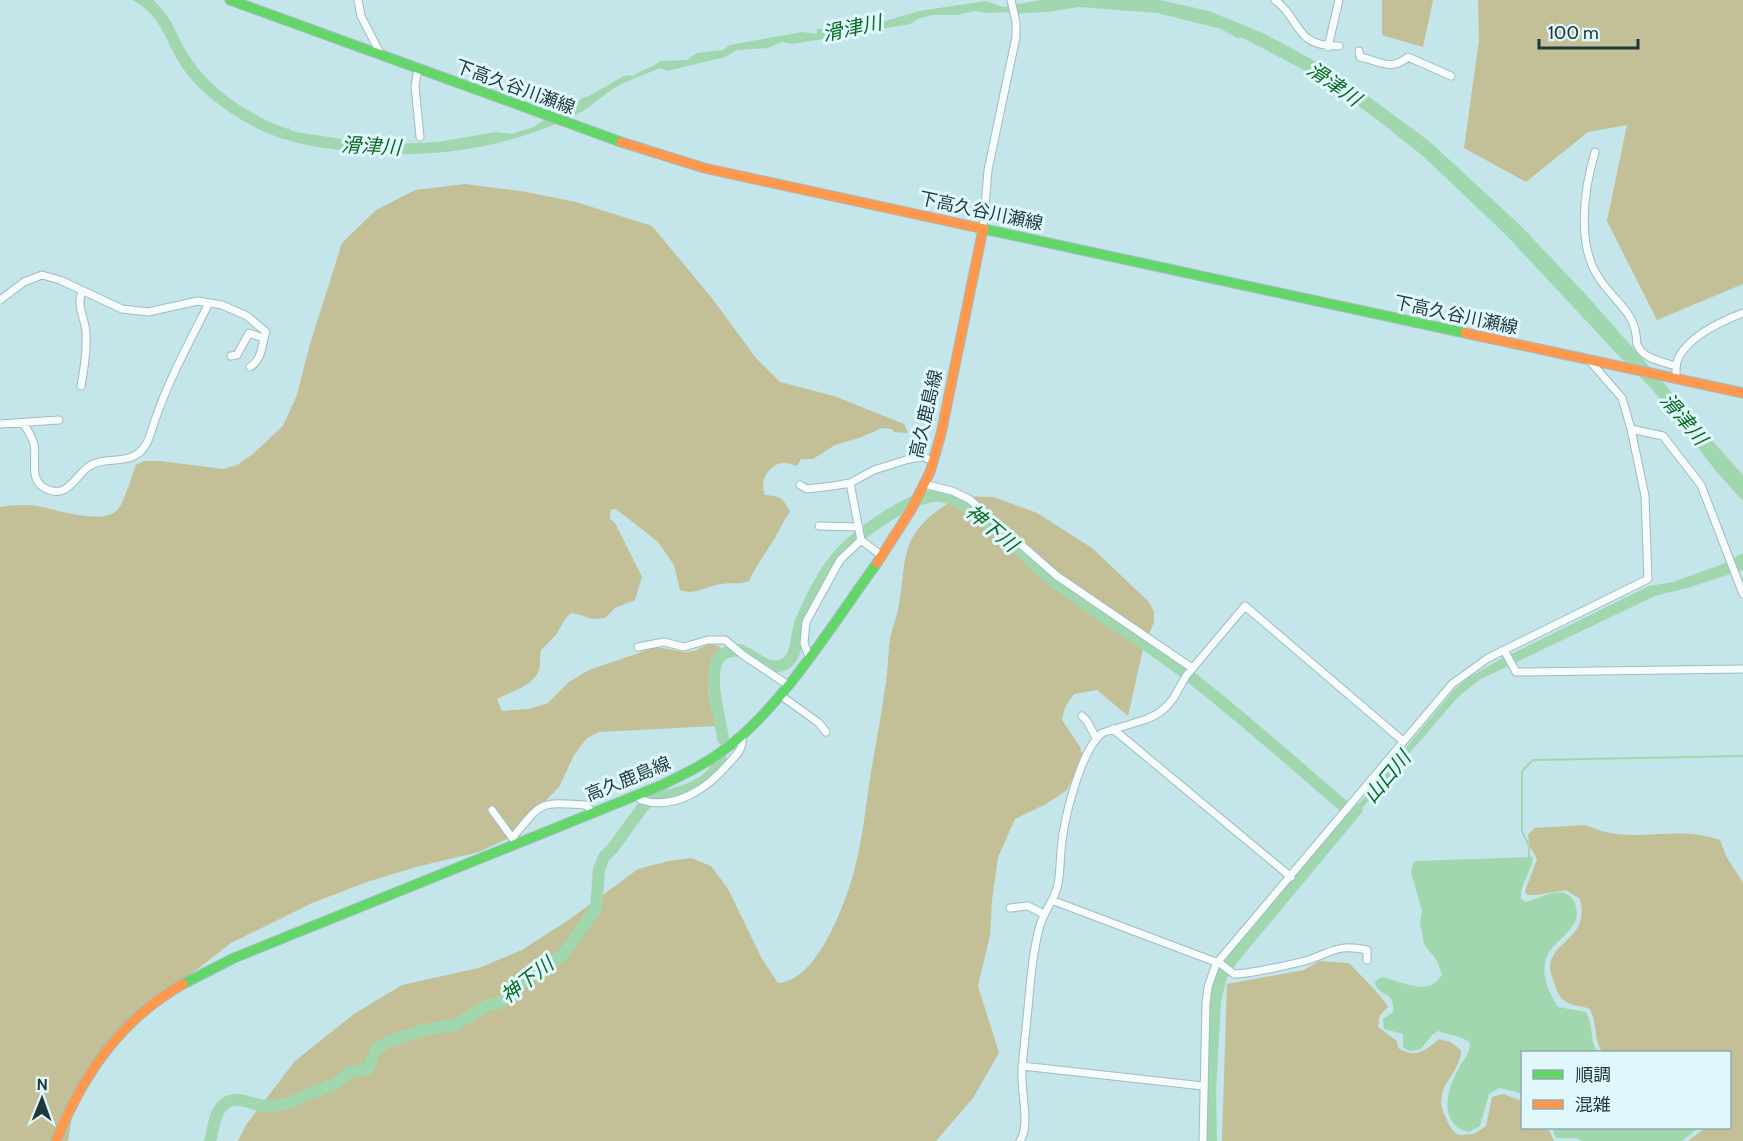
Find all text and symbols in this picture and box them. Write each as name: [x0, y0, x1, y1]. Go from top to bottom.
water label: 滑津川: [820, 10, 886, 46]
scale bar: [1539, 12, 1638, 50]
text: 100 m: [1548, 22, 1599, 44]
street label: 下高久谷川瀬線: [452, 55, 578, 119]
water label: 滑津川: [1303, 57, 1367, 112]
water label: 滑津川: [340, 132, 404, 160]
street label: 下高久谷川瀬線: [917, 187, 1045, 235]
street label: 下高久谷川瀬線: [1392, 291, 1520, 339]
street label: 高久鹿島線: [905, 368, 947, 460]
water label: 滑津川: [1656, 388, 1714, 451]
water label: 神下川: [961, 500, 1024, 558]
water label: 山口川: [1359, 745, 1417, 808]
street label: 高久鹿島線: [582, 752, 674, 806]
water label: 神下川: [496, 951, 560, 1008]
legend: [1521, 1051, 1731, 1129]
text: 順調: [1575, 1064, 1611, 1086]
north arrow: [12, 1069, 72, 1129]
text: N: [36, 1075, 48, 1094]
text: 混雑: [1575, 1094, 1611, 1116]

